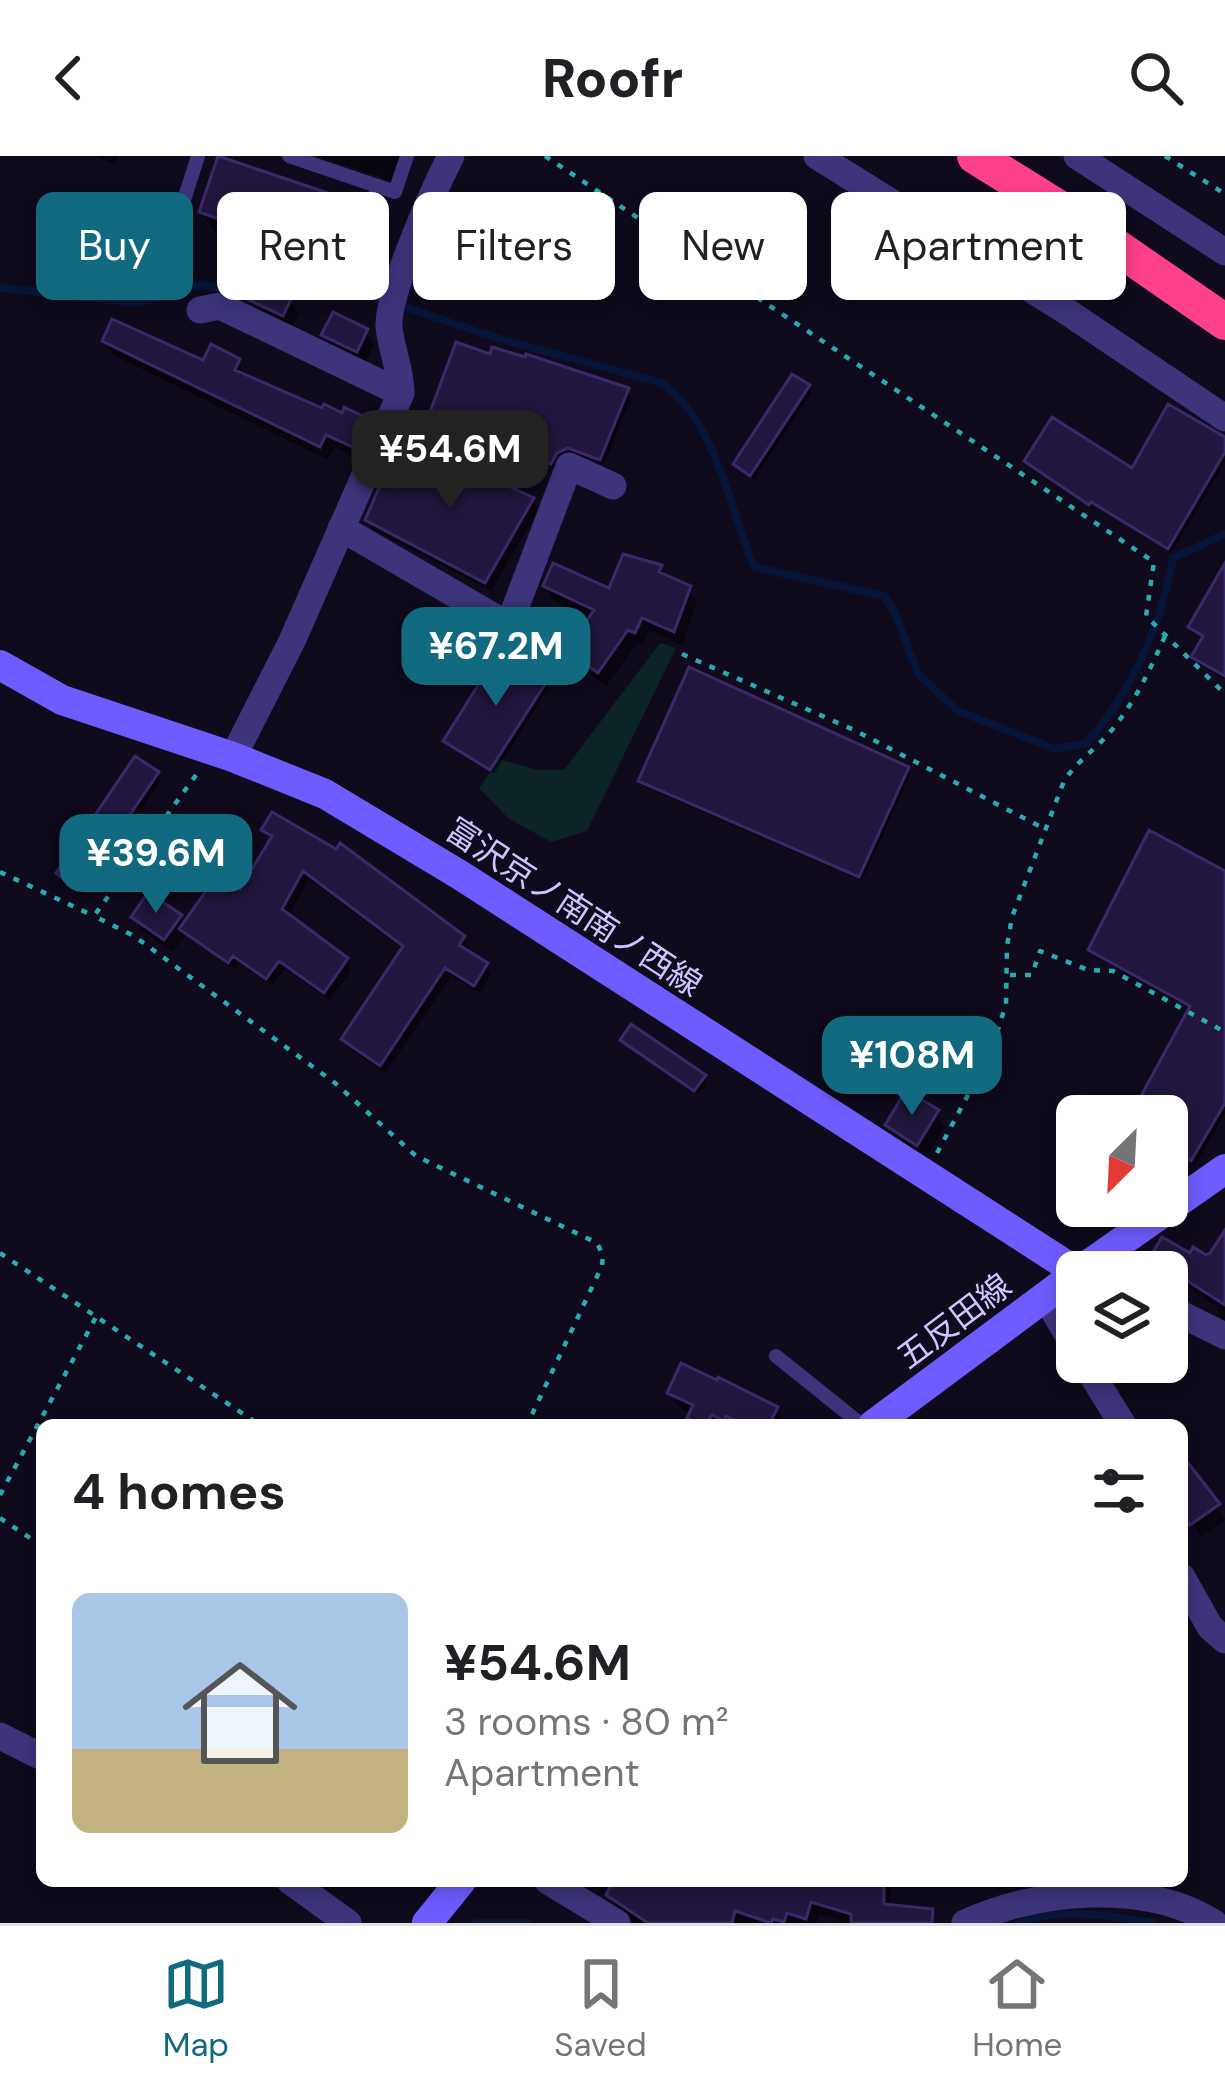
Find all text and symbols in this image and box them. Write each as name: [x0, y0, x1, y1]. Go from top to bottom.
text: Roofr: [542, 43, 683, 114]
icon: back: [36, 45, 102, 111]
icon: search: [1123, 45, 1189, 111]
chip: Buy: [36, 192, 193, 300]
chip: Rent: [217, 192, 389, 300]
chip: Filters: [413, 192, 615, 300]
chip: New: [639, 192, 807, 300]
chip: Apartment: [831, 192, 1126, 300]
pin: ¥54.6M: [352, 410, 548, 512]
text: ¥54.6M: [379, 423, 521, 474]
pin: ¥67.2M: [398, 607, 594, 709]
text: ¥67.2M: [428, 620, 564, 671]
street label: 富沢京ノ南南ノ西線: [438, 808, 710, 1006]
pin: ¥39.6M: [58, 814, 254, 916]
text: ¥39.6M: [86, 827, 226, 878]
pin: ¥108M: [828, 1016, 996, 1118]
text: ¥108M: [849, 1029, 975, 1080]
north arrow: [1056, 1095, 1188, 1227]
map controls: [1056, 1095, 1188, 1383]
button: layers: [1056, 1251, 1188, 1383]
street label: 五反田線: [888, 1264, 1020, 1378]
text: 4 homes: [72, 1458, 286, 1525]
icon: filters: [1086, 1458, 1152, 1524]
text: ¥54.6M: [444, 1629, 631, 1696]
icon: home: [168, 1641, 312, 1785]
text: 3 rooms · 80 m²: [444, 1696, 729, 1747]
text: Apartment: [444, 1747, 640, 1798]
tab: Map: [163, 1951, 229, 2066]
tab: Saved: [554, 1951, 647, 2066]
tab: Home: [972, 1951, 1062, 2066]

